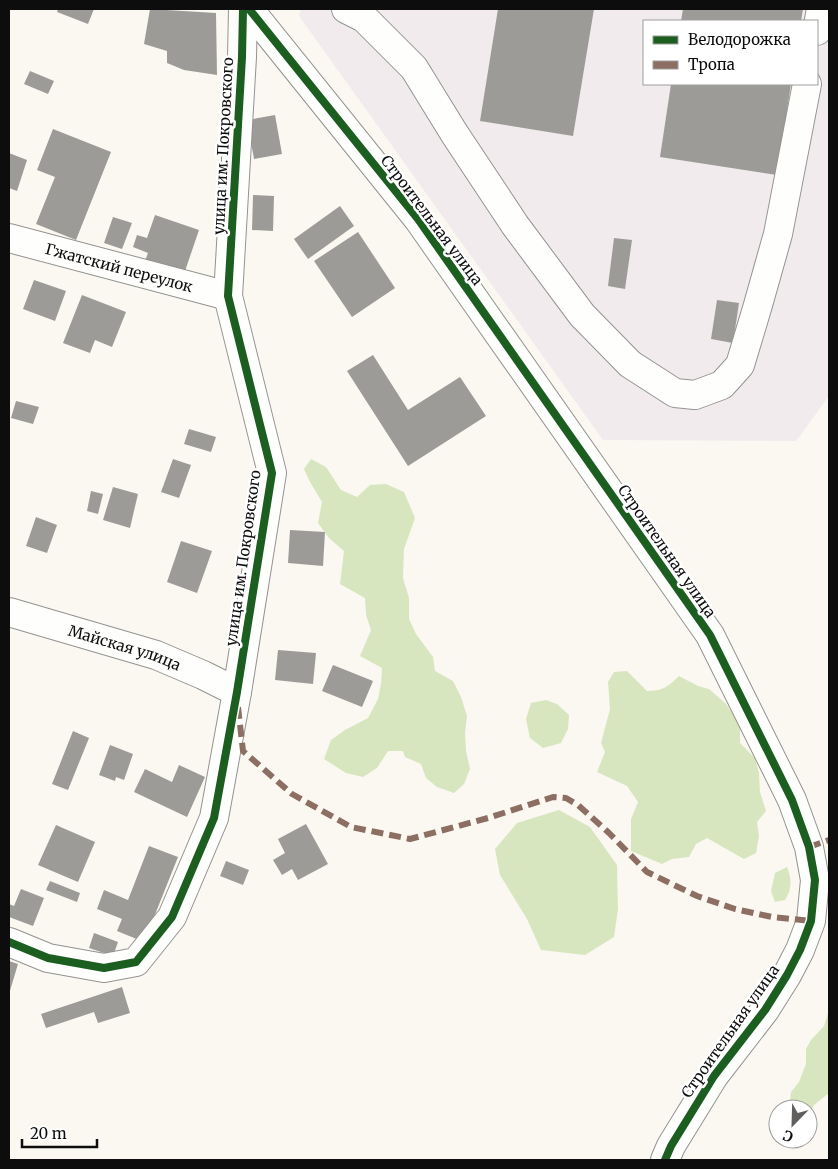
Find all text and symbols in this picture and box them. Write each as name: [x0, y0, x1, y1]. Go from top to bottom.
legend: [643, 20, 818, 85]
text: Велодорожка: [688, 30, 791, 49]
text: Тропа: [688, 55, 735, 74]
street label: улица им. Покровского: [209, 57, 237, 235]
street label: Строительная улица: [377, 151, 487, 289]
street label: Гжатский переулок: [43, 239, 195, 296]
street label: улица им. Покровского: [221, 468, 265, 647]
street label: Строительная улица: [614, 481, 720, 621]
street label: Майская улица: [66, 620, 184, 674]
street label: Строительная улица: [677, 961, 783, 1101]
north arrow: [768, 1099, 818, 1149]
scale bar: [22, 1116, 98, 1148]
text: 20 m: [30, 1124, 67, 1143]
text: С: [780, 1126, 796, 1146]

